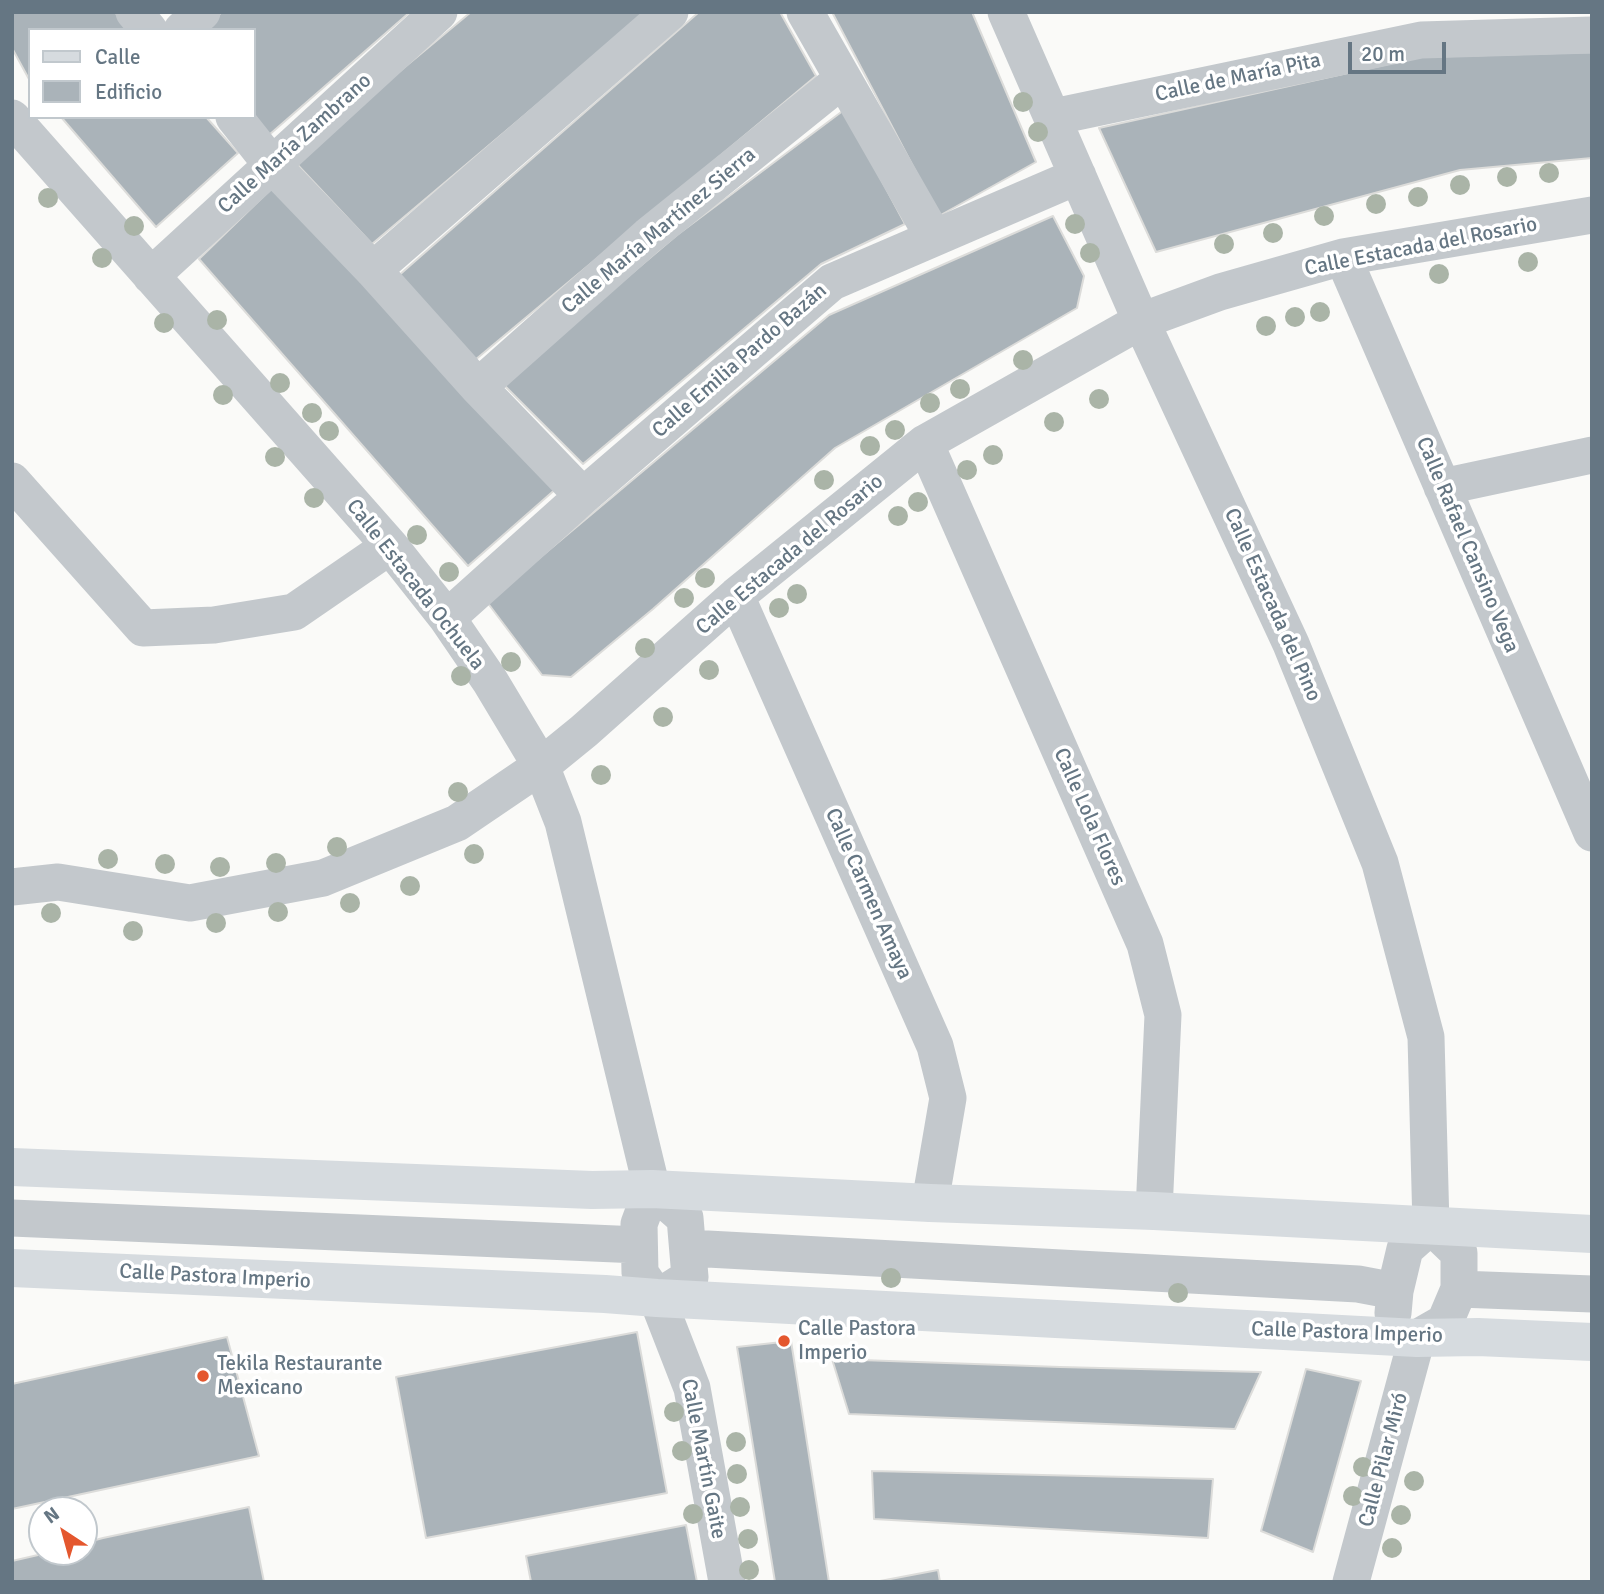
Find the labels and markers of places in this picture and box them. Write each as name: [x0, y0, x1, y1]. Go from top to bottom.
place label: Calle Pastora Imperio: [798, 1316, 916, 1366]
marker: Calle Pastora Imperio: [776, 1333, 792, 1349]
place label: Tekila Restaurante Mexicano: [217, 1351, 383, 1401]
marker: Tekila Restaurante Mexicano: [195, 1368, 211, 1384]

